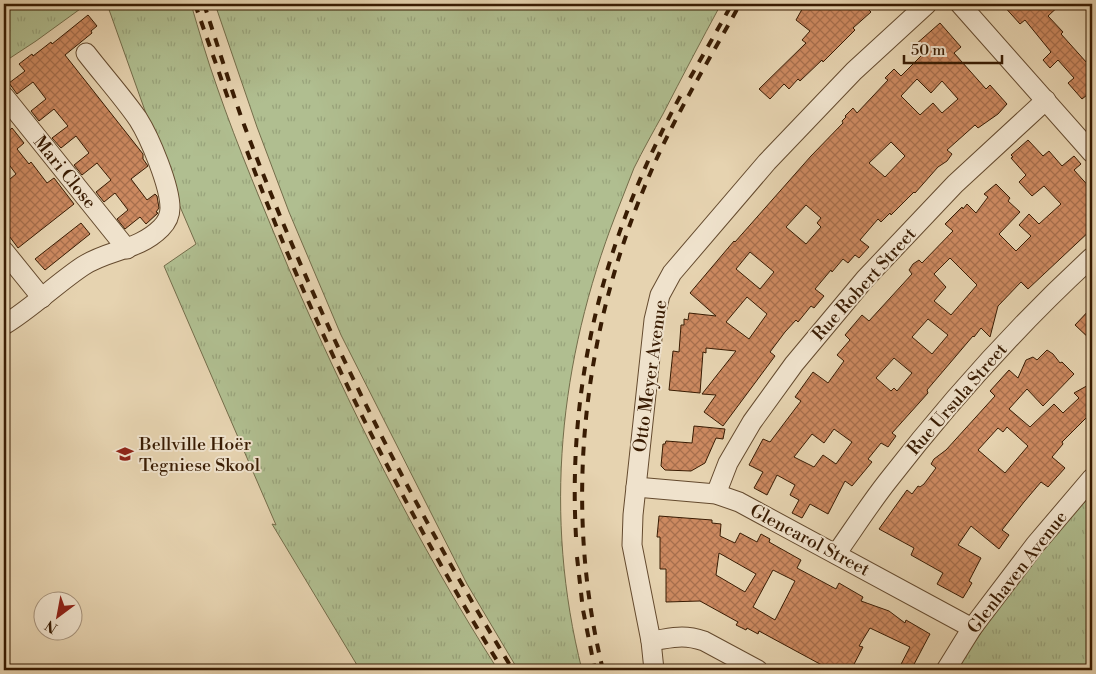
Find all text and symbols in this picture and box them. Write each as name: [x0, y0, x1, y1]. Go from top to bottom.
scale bar: [904, 32, 1001, 64]
text: 50 m: [911, 41, 945, 60]
street label: Mari Close: [28, 131, 101, 214]
street label: Rue Robert Street: [807, 222, 922, 346]
street label: Otto Meyer Avenue: [628, 298, 673, 454]
street label: Rue Ursula Street: [902, 338, 1013, 460]
place label: Bellville Hoër Tegniese Skool: [138, 433, 261, 477]
school or university icon: Bellville Hoër Tegniese Skool: [115, 444, 135, 464]
street label: Glencarol Street: [746, 499, 874, 582]
street label: Glenhaven Avenue: [962, 506, 1073, 638]
north arrow: [32, 592, 82, 642]
text: N: [42, 616, 61, 637]

